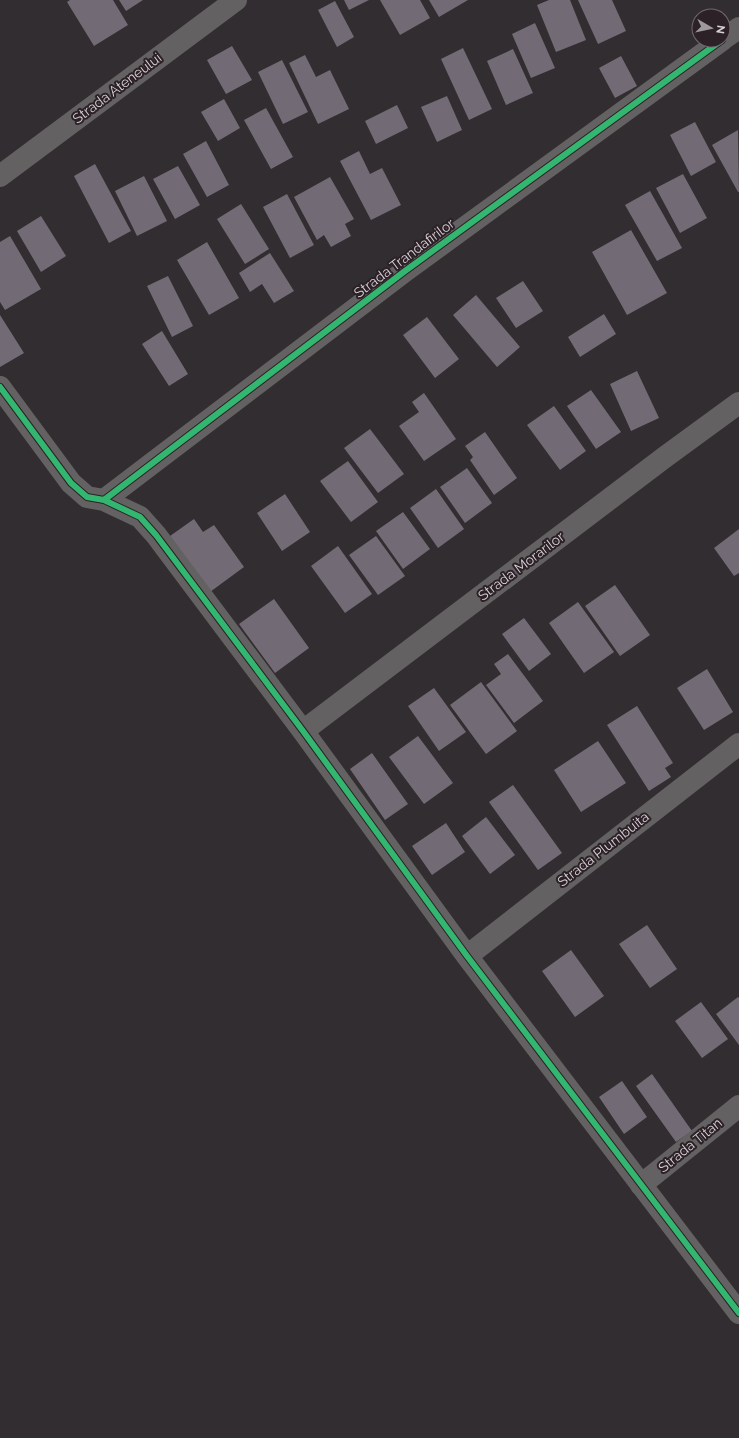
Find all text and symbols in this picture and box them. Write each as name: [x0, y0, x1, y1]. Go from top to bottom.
north arrow: [691, 8, 731, 48]
text: N: [713, 24, 727, 35]
street label: Strada Ateneului: [70, 49, 164, 127]
street label: Strada Trandafirilor: [351, 215, 457, 301]
street label: Strada Morarilor: [475, 528, 567, 604]
street label: Strada Plumbuita: [554, 808, 652, 890]
street label: Strada Titan: [655, 1115, 725, 1175]

